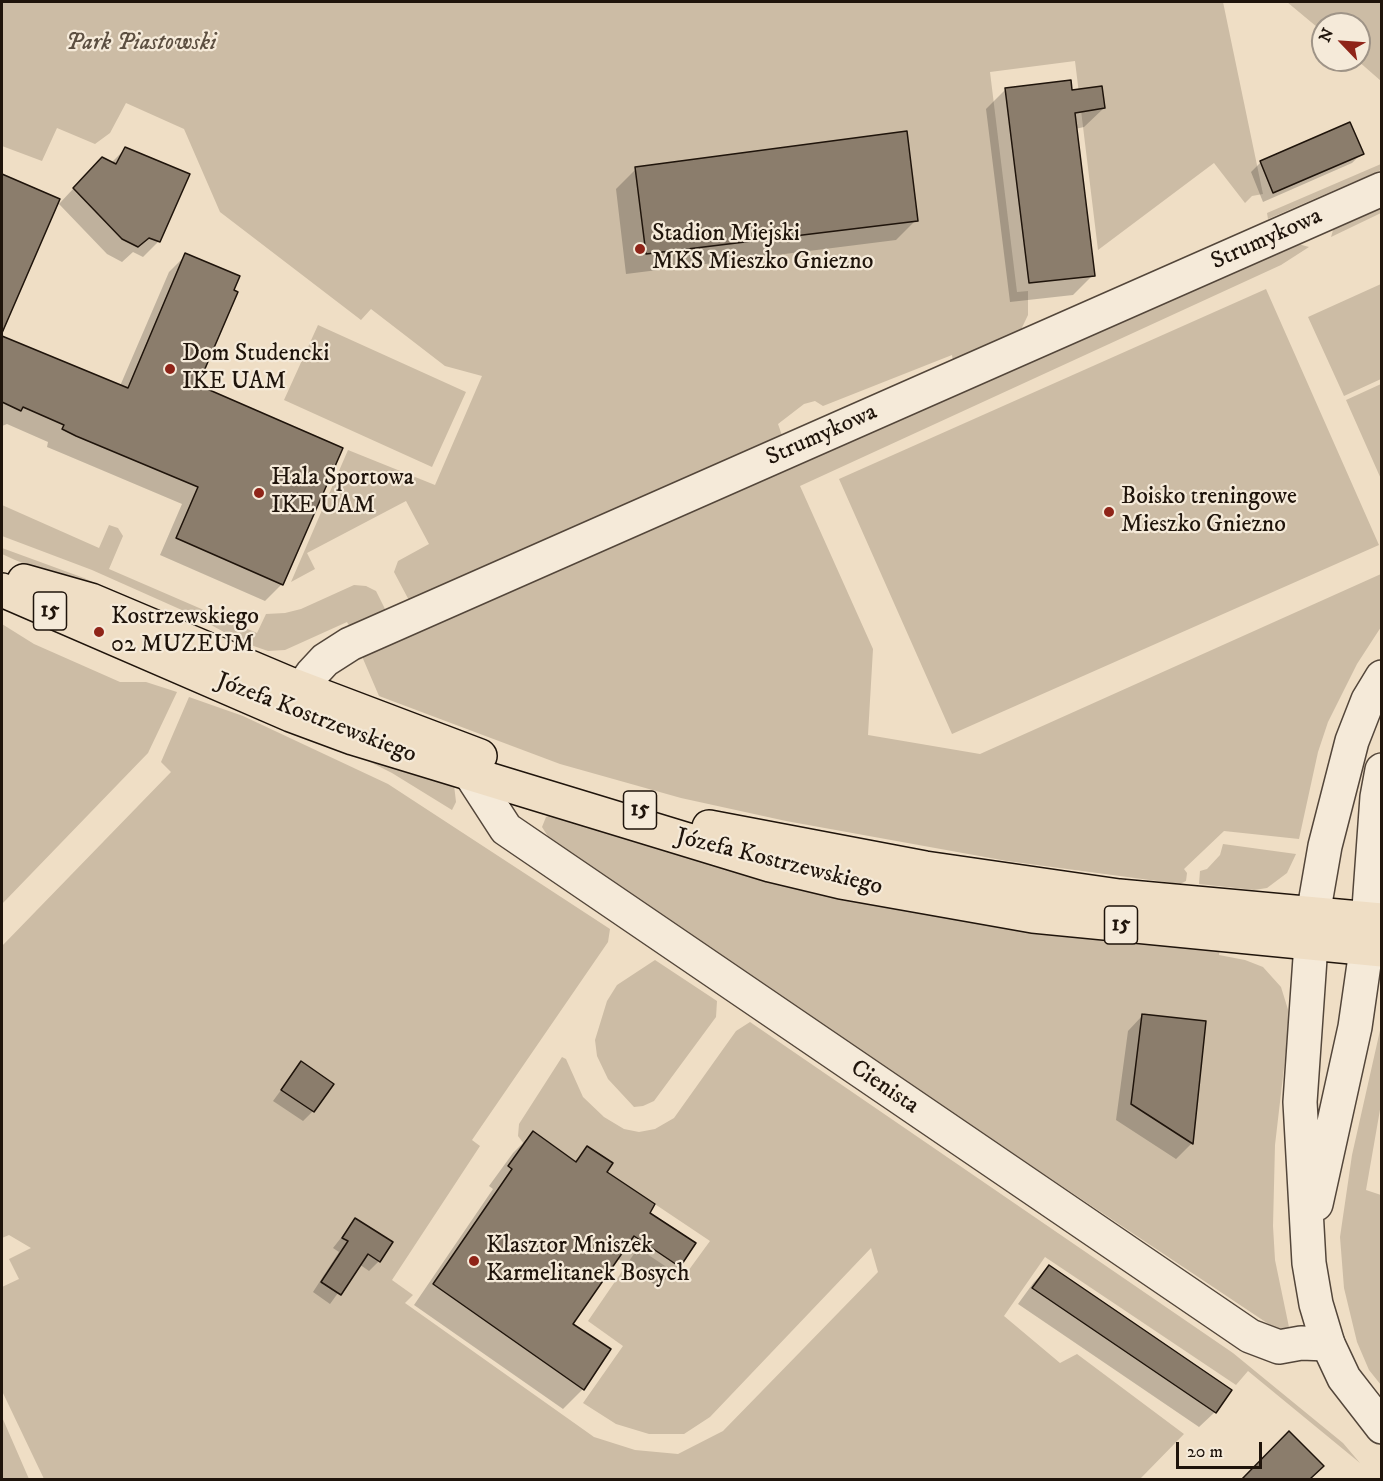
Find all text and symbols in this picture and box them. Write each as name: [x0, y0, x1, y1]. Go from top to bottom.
north arrow: [1311, 12, 1371, 72]
text: N: [1315, 25, 1338, 45]
park label: Park Piastowski: [66, 30, 216, 58]
street label: Strumykowa: [1207, 203, 1327, 277]
place label: Stadion Miejski MKS Mieszko Gniezno: [652, 221, 873, 277]
marker: Stadion Miejski MKS Mieszko Gniezno: [633, 242, 647, 256]
place label: Dom Studencki IKE UAM: [182, 341, 329, 397]
marker: Dom Studencki IKE UAM: [163, 362, 177, 376]
street label: Strumykowa: [762, 399, 882, 473]
place label: Hala Sportowa IKE UAM: [271, 465, 414, 521]
place label: Boisko treningowe Mieszko Gniezno: [1121, 484, 1297, 540]
marker: Hala Sportowa IKE UAM: [252, 486, 266, 500]
marker: Boisko treningowe Mieszko Gniezno: [1102, 505, 1116, 519]
road number: 15: [34, 592, 66, 630]
place label: Kostrzewskiego 02 MUZEUM: [111, 604, 259, 660]
marker: Kostrzewskiego 02 MUZEUM: [92, 625, 106, 639]
street label: Józefa Kostrzewskiego: [212, 668, 420, 770]
road number: 15: [624, 791, 656, 829]
street label: Józefa Kostrzewskiego: [673, 823, 885, 903]
road number: 15: [1104, 906, 1138, 944]
street label: Cienista: [844, 1055, 924, 1121]
place label: Klasztor Mniszek Karmelitanek Bosych: [486, 1233, 690, 1289]
marker: Klasztor Mniszek Karmelitanek Bosych: [467, 1254, 481, 1268]
scale bar: [1179, 1430, 1264, 1468]
text: 20 m: [1187, 1441, 1223, 1463]

